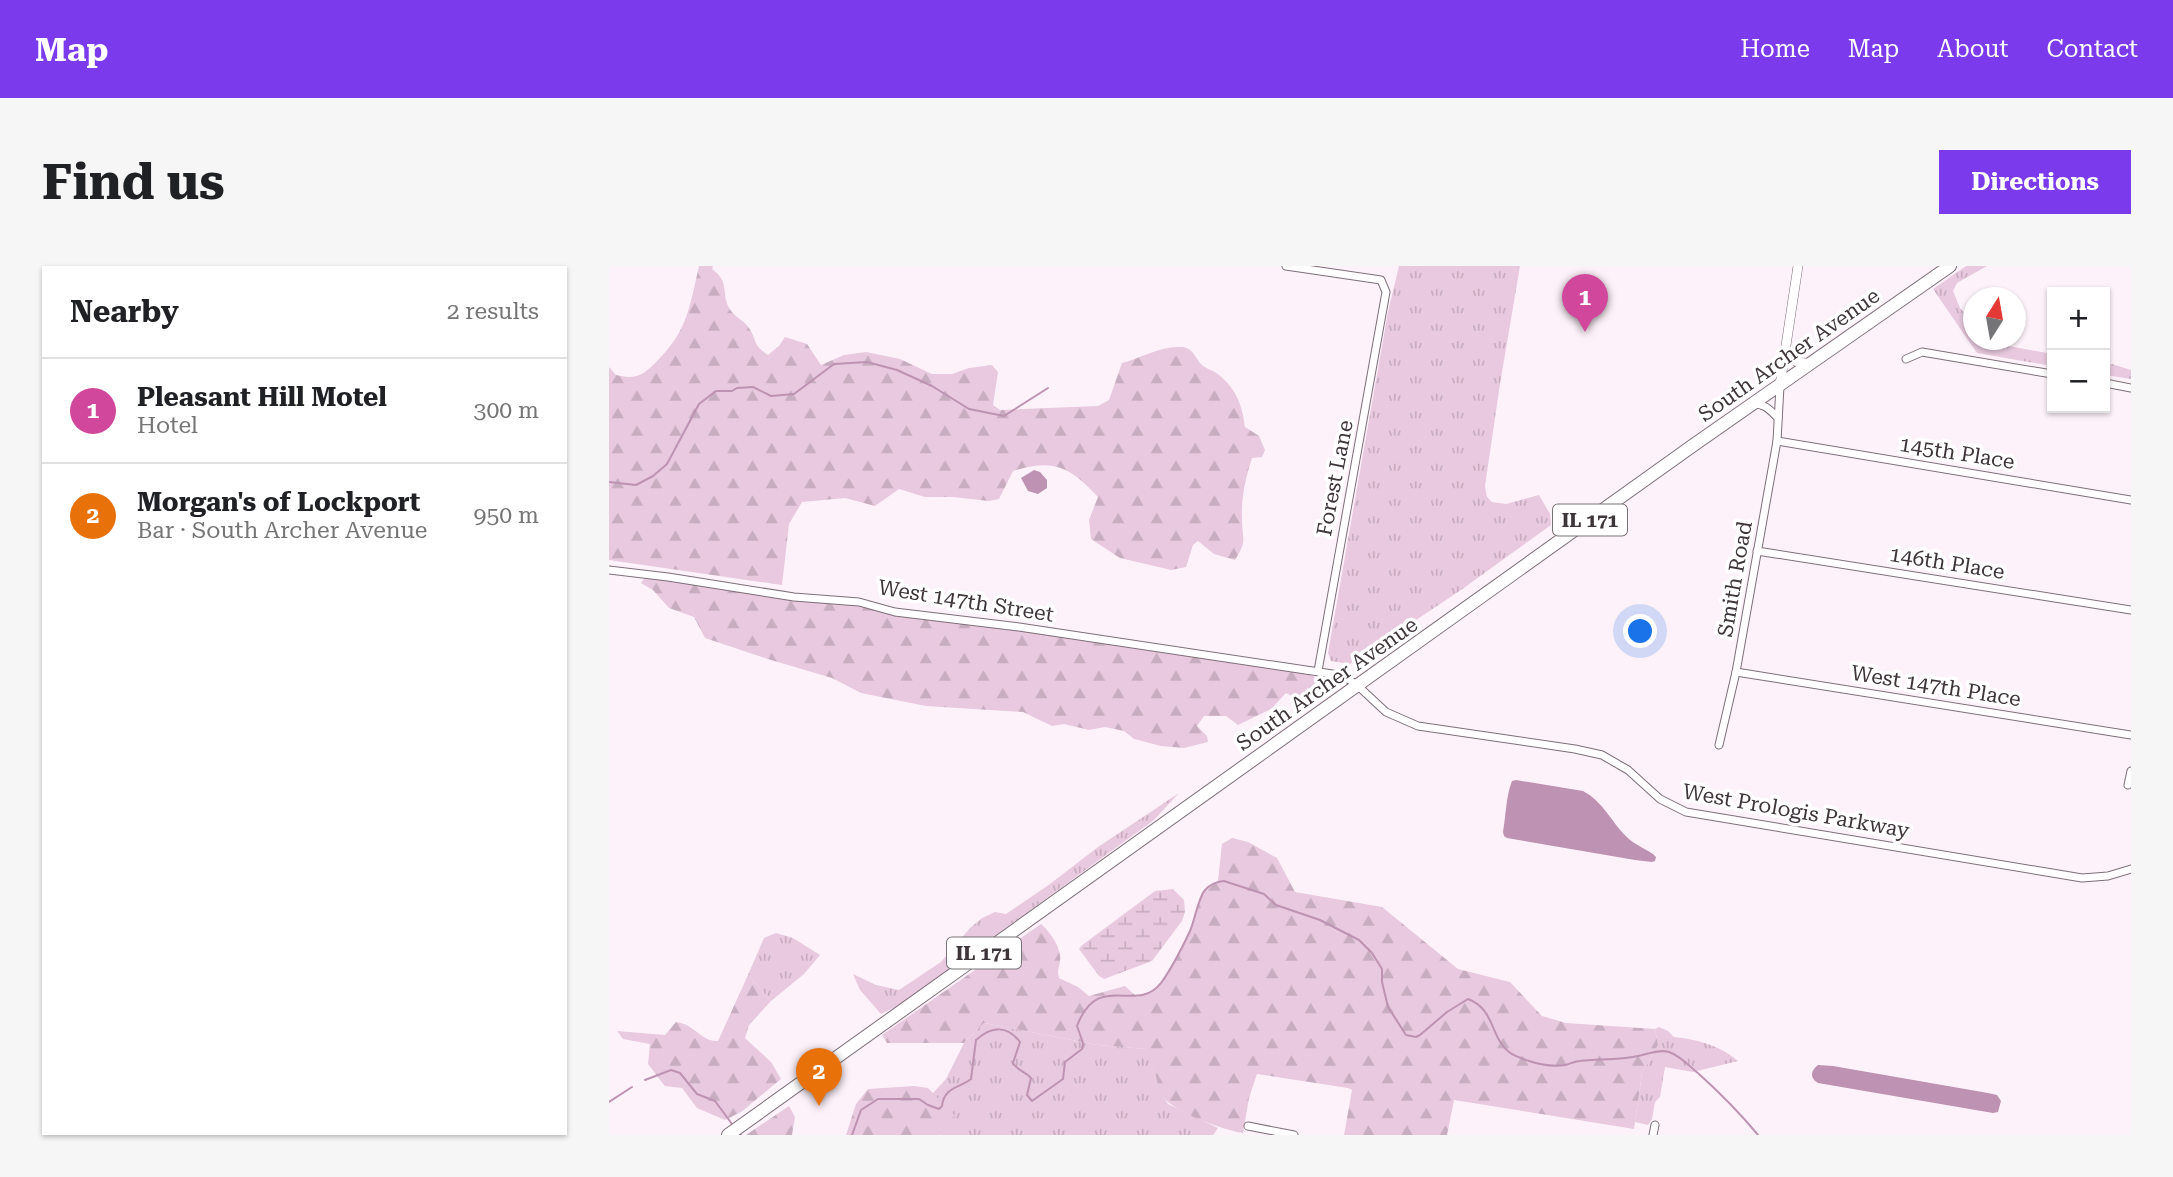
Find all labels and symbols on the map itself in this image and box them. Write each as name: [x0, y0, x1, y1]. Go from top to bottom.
pin: 1: [1562, 274, 1608, 332]
street label: South Archer Avenue: [1694, 283, 1884, 427]
north arrow: [1963, 287, 2026, 350]
street label: Forest Lane: [1312, 418, 1358, 538]
street label: 145th Place: [1898, 432, 2016, 474]
road number: IL 171: [1553, 504, 1627, 536]
street label: Smith Road: [1713, 519, 1757, 639]
street label: 146th Place: [1888, 542, 2006, 584]
street label: West 147th Street: [877, 575, 1056, 627]
street label: South Archer Avenue: [1232, 612, 1422, 756]
your location: [1623, 614, 1657, 648]
street label: West 147th Place: [1849, 661, 2023, 711]
street label: West Prologis Parkway: [1681, 779, 1912, 843]
road number: IL 171: [947, 938, 1021, 968]
pin: 2: [796, 1048, 842, 1106]

